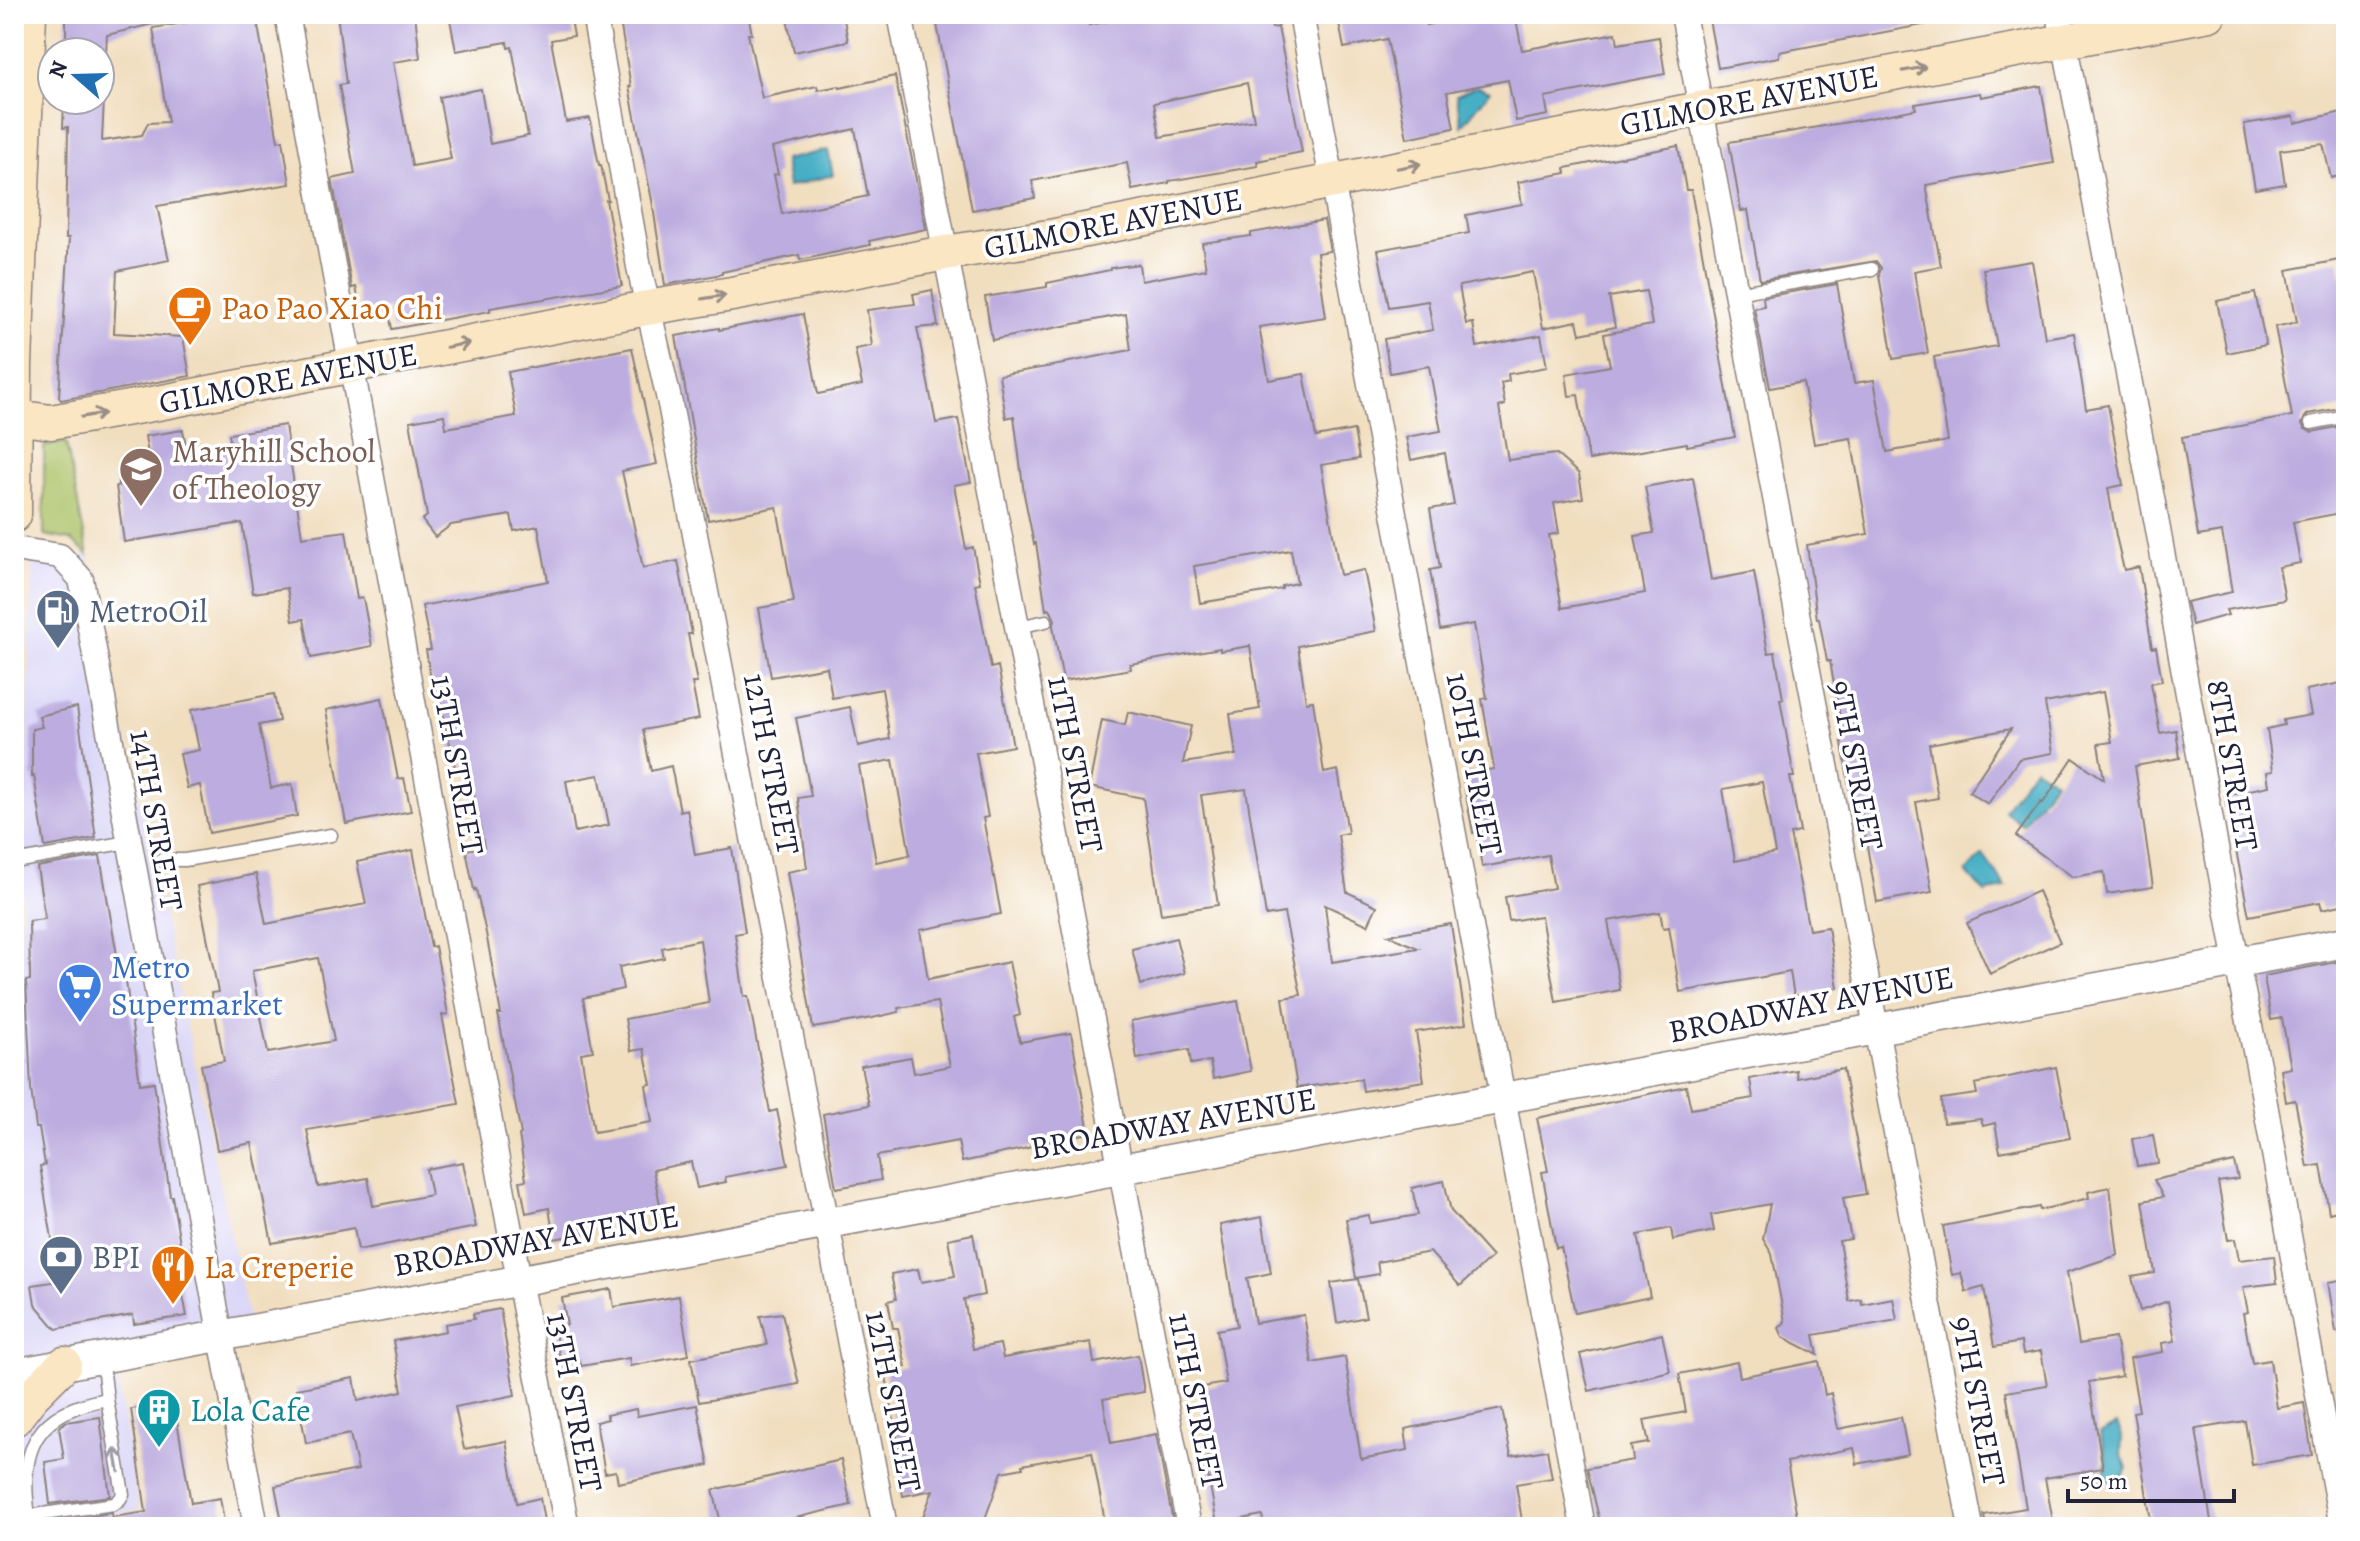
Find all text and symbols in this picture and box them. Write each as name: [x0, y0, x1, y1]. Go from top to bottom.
north arrow: [36, 36, 116, 116]
street label: GILMORE AVENUE: [1616, 53, 1882, 147]
text: N: [41, 57, 75, 82]
one-way arrow: [1901, 61, 1926, 76]
one-way arrow: [1396, 158, 1422, 173]
street label: GILMORE AVENUE: [980, 176, 1246, 270]
cafe icon: Pao Pao Xiao Chi: [166, 284, 214, 347]
place label: Pao Pao Xiao Chi: [221, 286, 443, 330]
one-way arrow: [701, 289, 726, 304]
street label: GILMORE AVENUE: [155, 331, 421, 425]
one-way arrow: [445, 337, 471, 352]
one-way arrow: [80, 406, 105, 421]
place label: Maryhill School of Theology: [172, 429, 376, 510]
school or university icon: Maryhill School of Theology: [117, 445, 165, 508]
fuel station icon: MetroOil: [34, 587, 82, 650]
place label: MetroOil: [89, 589, 207, 633]
street label: 10TH STREET: [1436, 669, 1514, 860]
street label: 12TH STREET: [733, 670, 811, 859]
street label: 13TH STREET: [421, 672, 496, 859]
street label: 11TH STREET: [1037, 672, 1115, 857]
street label: 9TH STREET: [1819, 676, 1895, 854]
street label: 8TH STREET: [2196, 676, 2270, 854]
street label: 14TH STREET: [119, 726, 195, 914]
place label: Metro Supermarket: [111, 945, 283, 1026]
street label: BROADWAY AVENUE: [1665, 955, 1957, 1053]
supermarket icon: Metro Supermarket: [56, 961, 104, 1024]
street label: BROADWAY AVENUE: [1027, 1076, 1319, 1170]
street label: BROADWAY AVENUE: [390, 1193, 682, 1287]
bank icon: BPI: [37, 1233, 85, 1296]
place label: BPI: [92, 1235, 140, 1279]
restaurant icon: La Creperie: [149, 1243, 197, 1306]
place label: La Creperie: [204, 1245, 354, 1289]
street label: 12TH STREET: [855, 1307, 933, 1496]
street label: 13TH STREET: [536, 1309, 614, 1496]
street label: 11TH STREET: [1158, 1309, 1236, 1494]
street label: 9TH STREET: [1941, 1312, 2017, 1490]
building icon: Lola Cafe: [135, 1386, 183, 1449]
place label: Lola Cafe: [190, 1388, 310, 1432]
one-way arrow: [109, 1448, 124, 1473]
scale bar: [2068, 1453, 2234, 1503]
text: 50 m: [2080, 1465, 2128, 1497]

